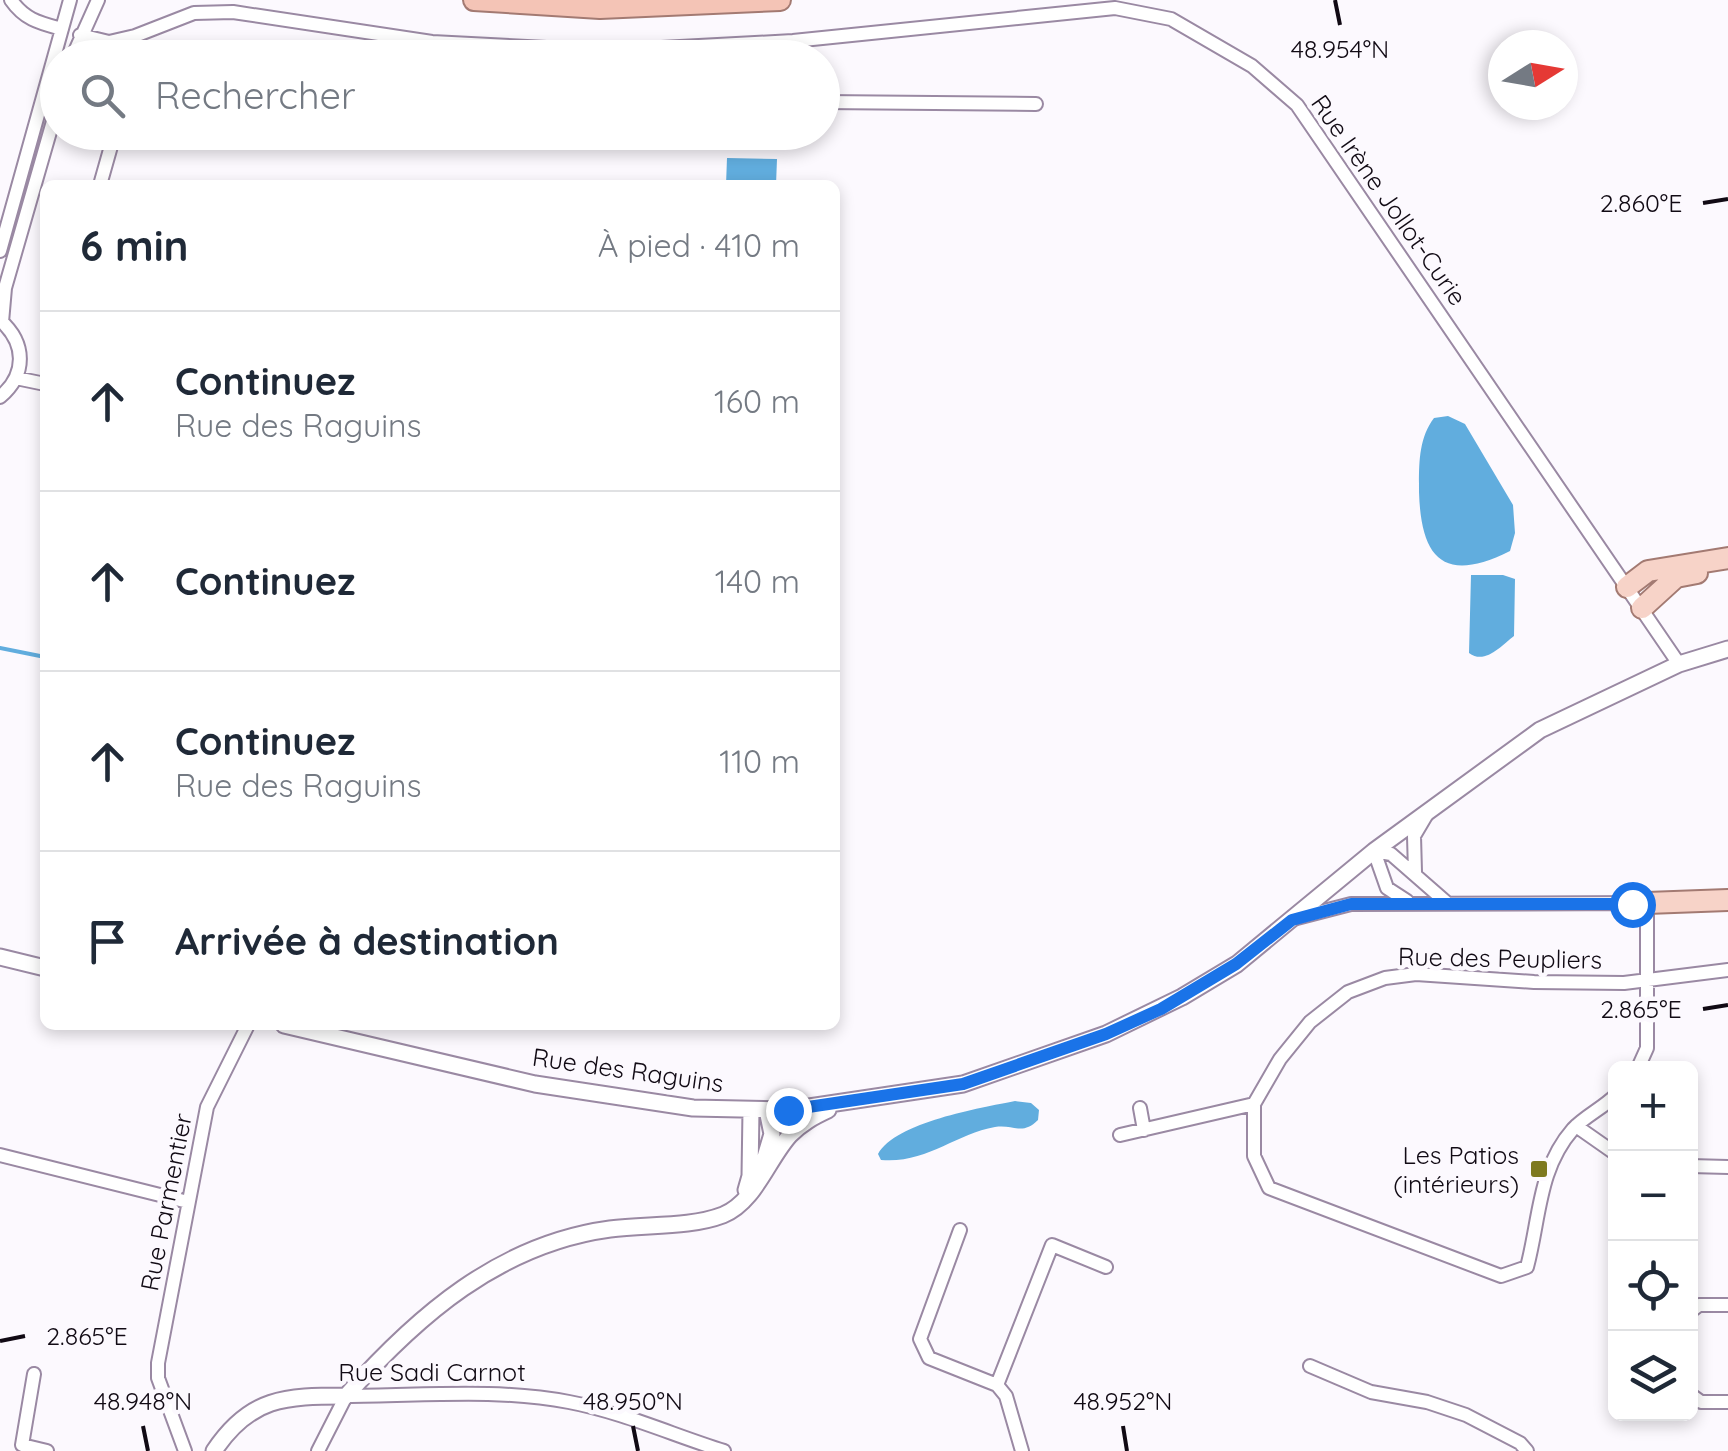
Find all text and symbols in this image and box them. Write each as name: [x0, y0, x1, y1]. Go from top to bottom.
north arrow: [1488, 30, 1578, 120]
text: 48.954°N: [1291, 33, 1389, 64]
search box: [40, 40, 840, 150]
icon: search: [75, 68, 130, 123]
text: Rechercher: [155, 71, 356, 119]
street label: Rue Irène Jollot-Curie: [1305, 88, 1474, 311]
text: 2.860°E: [1600, 187, 1682, 218]
text: 6 min: [80, 219, 189, 272]
text: À pied · 410 m: [598, 225, 800, 265]
text: Continuez: [175, 357, 355, 405]
icon: ahead: [80, 374, 135, 429]
text: 160 m: [714, 381, 800, 421]
text: Rue des Raguins: [175, 405, 422, 445]
icon: ahead: [80, 554, 135, 609]
text: Continuez: [175, 557, 355, 605]
text: 140 m: [715, 561, 800, 601]
text: Continuez: [175, 717, 355, 765]
icon: ahead: [80, 734, 135, 789]
text: 110 m: [719, 741, 800, 781]
text: Rue des Raguins: [175, 765, 422, 805]
route start: [1610, 882, 1656, 928]
icon: arrive: [80, 914, 135, 969]
text: Arrivée à destination: [175, 917, 559, 965]
street label: Rue des Peupliers: [1398, 940, 1602, 975]
text: 2.865°E: [1600, 993, 1682, 1024]
street label: Rue des Raguins: [531, 1041, 726, 1098]
map controls: [1608, 1061, 1698, 1421]
button: +: [1608, 1061, 1698, 1151]
route end: [766, 1088, 812, 1134]
street label: Rue Parmentier: [133, 1110, 198, 1293]
place label: Les Patios (intérieurs): [1393, 1139, 1519, 1199]
button: −: [1608, 1151, 1698, 1241]
marker: Les Patios (intérieurs): [1528, 1158, 1550, 1180]
button: locate: [1608, 1241, 1698, 1331]
text: 2.865°E: [46, 1320, 128, 1351]
button: layers: [1608, 1331, 1698, 1421]
street label: Rue Sadi Carnot: [338, 1356, 526, 1387]
text: 48.948°N: [94, 1385, 192, 1416]
text: 48.950°N: [583, 1385, 683, 1416]
text: 48.952°N: [1073, 1385, 1173, 1416]

